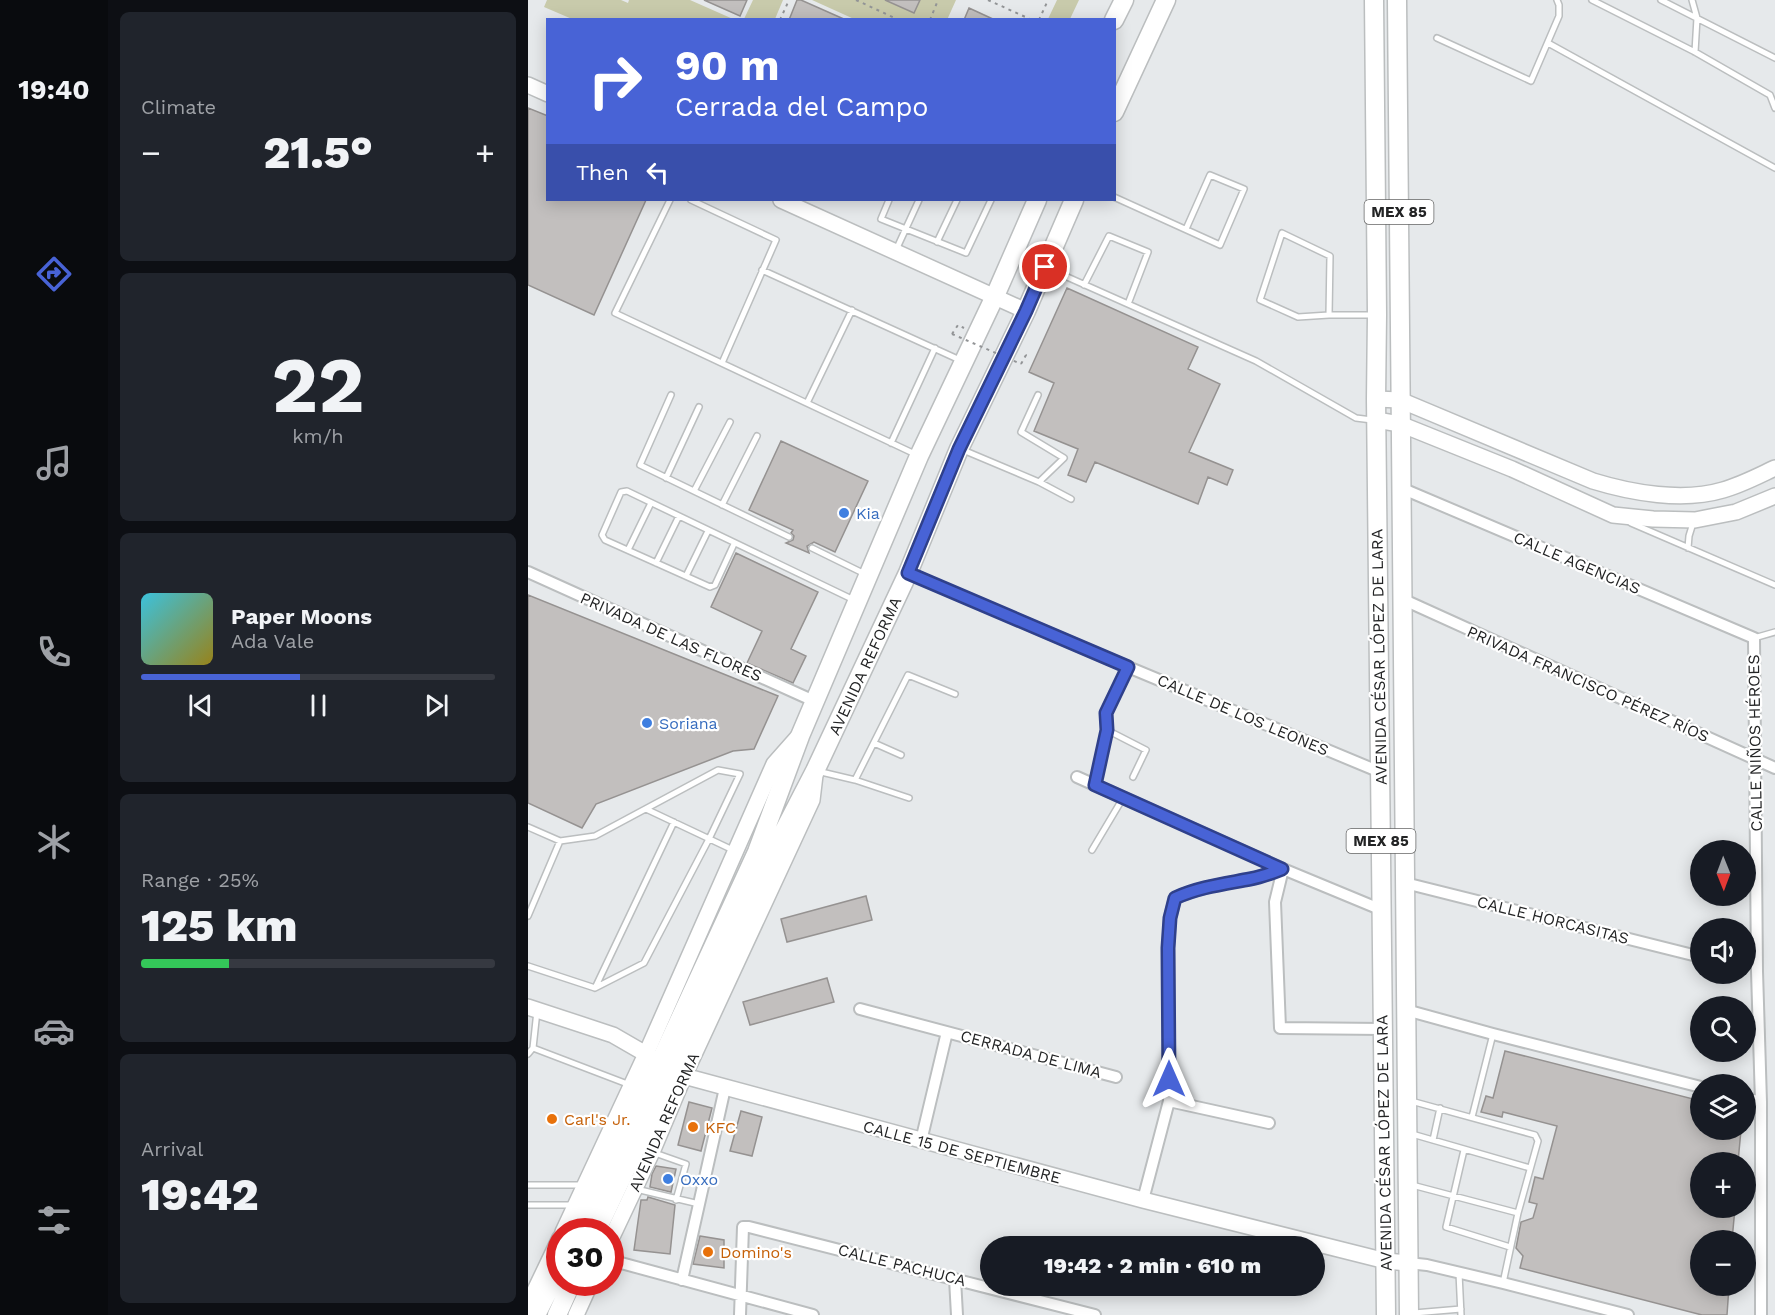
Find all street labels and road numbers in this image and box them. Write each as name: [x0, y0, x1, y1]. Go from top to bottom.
road number: MEX 85: [1364, 200, 1434, 224]
street label: AVENIDA CÉSAR LÓPEZ DE LARA: [1367, 528, 1391, 785]
street label: CALLE AGENCIAS: [1511, 528, 1643, 598]
street label: PRIVADA DE LAS FLORES: [577, 588, 765, 686]
street label: AVENIDA REFORMA: [825, 593, 906, 738]
street label: PRIVADA FRANCISCO PÉREZ RÍOS: [1464, 622, 1712, 746]
street label: CALLE NIÑOS HÉROES: [1744, 654, 1766, 832]
street label: CALLE DE LOS LEONES: [1155, 670, 1331, 760]
road number: MEX 85: [1346, 829, 1416, 853]
street label: CALLE HORCASITAS: [1475, 892, 1631, 948]
street label: AVENIDA CÉSAR LÓPEZ DE LARA: [1372, 1014, 1396, 1271]
street label: CERRADA DE LIMA: [958, 1026, 1104, 1082]
street label: AVENIDA REFORMA: [625, 1049, 703, 1195]
street label: CALLE 15 DE SEPTIEMBRE: [861, 1116, 1063, 1188]
street label: CALLE PACHUCA: [836, 1240, 968, 1290]

